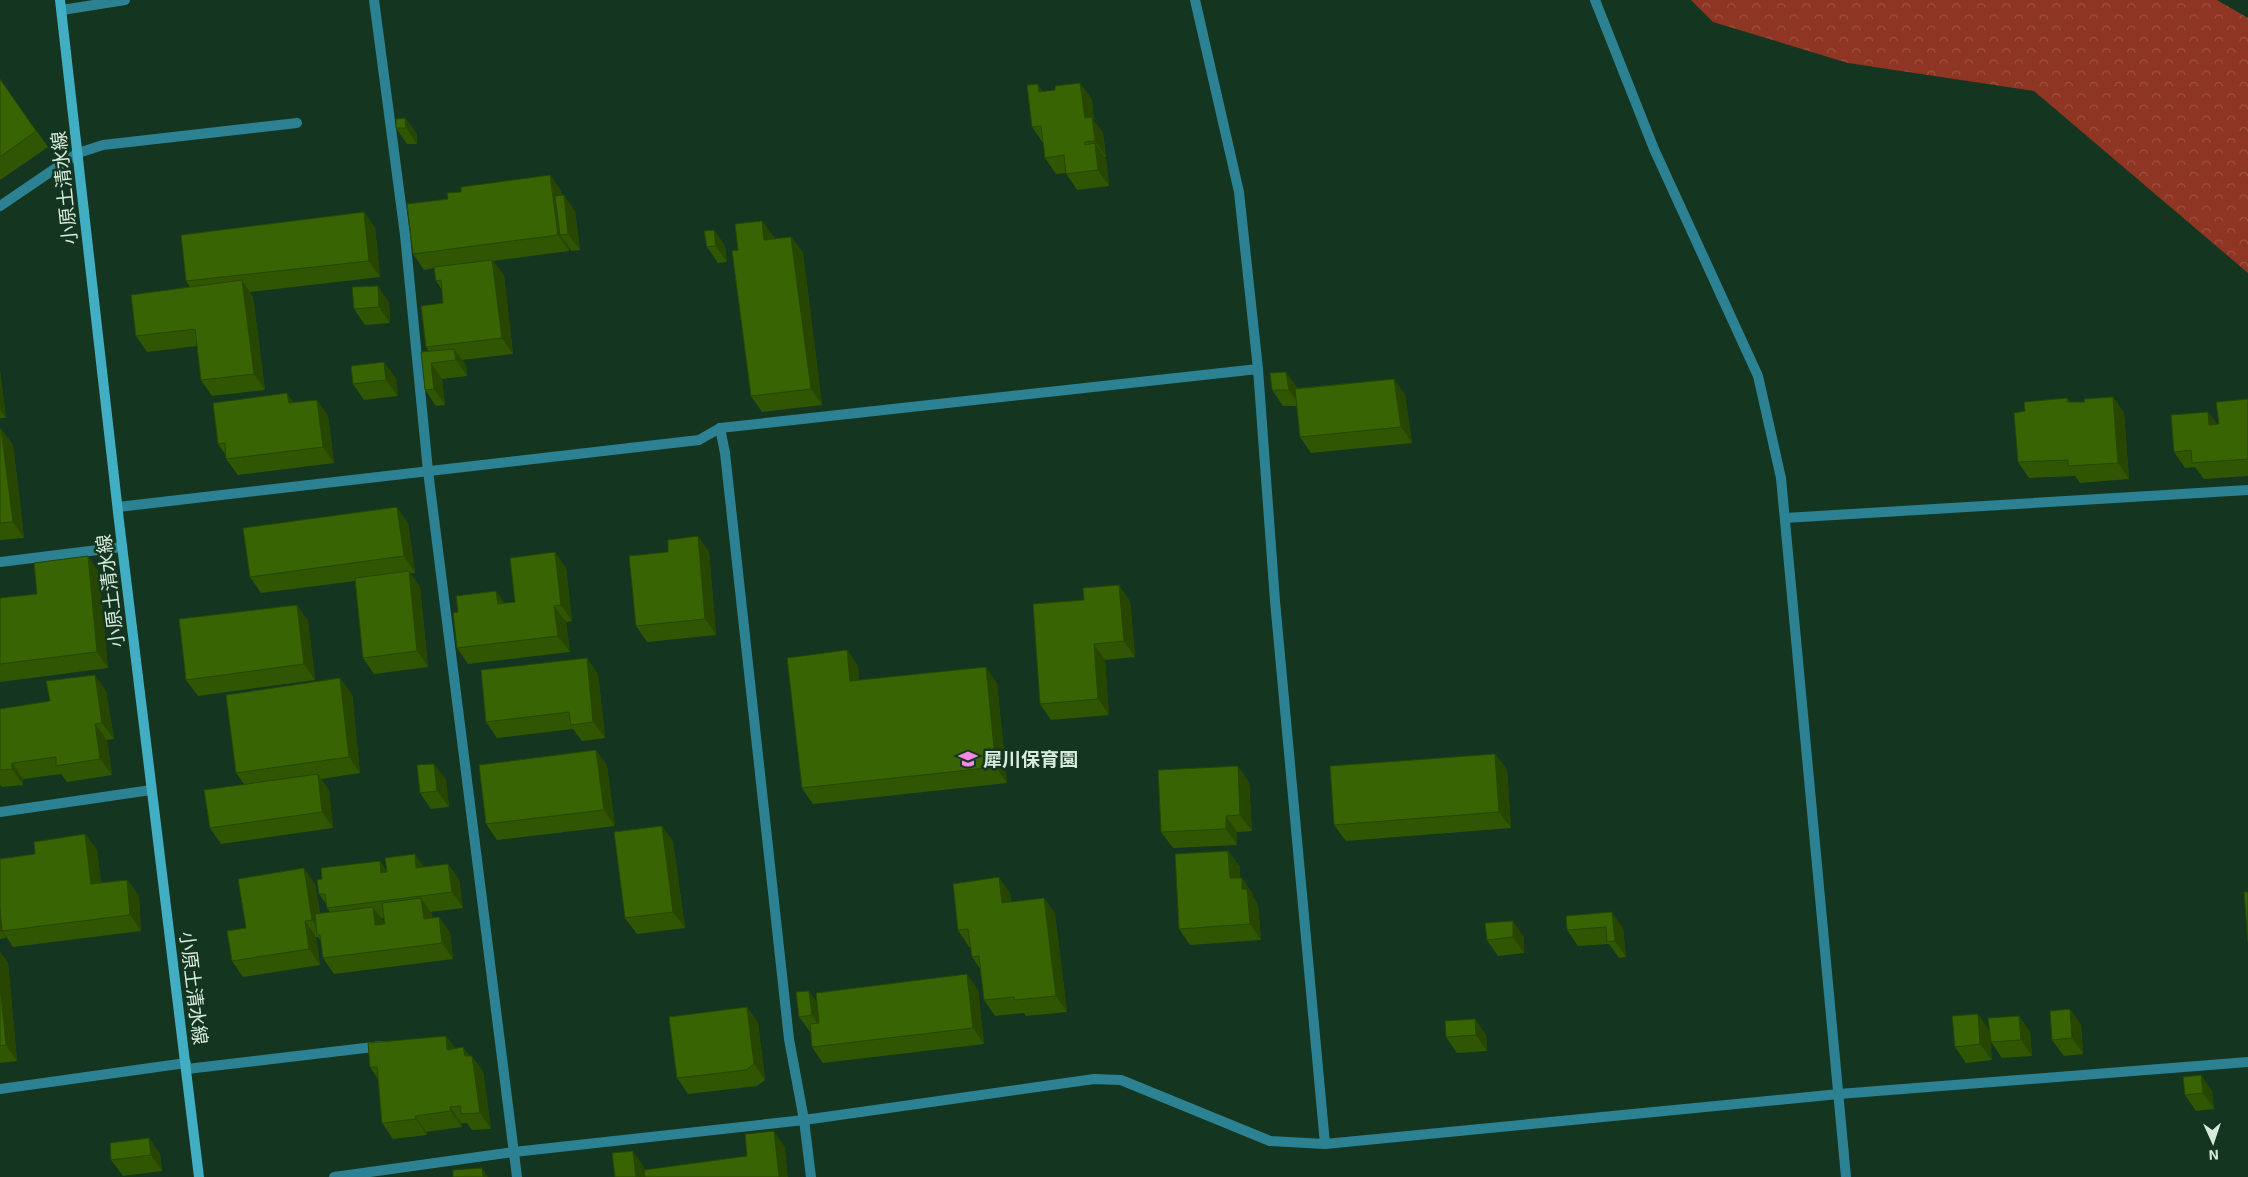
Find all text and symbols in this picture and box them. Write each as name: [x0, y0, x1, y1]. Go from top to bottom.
street label: 小原土清水線: [46, 130, 81, 246]
street label: 小原土清水線: [91, 533, 128, 649]
place label: 犀川保育園: [983, 747, 1078, 770]
school or university icon: 犀川保育園: [957, 748, 979, 770]
street label: 小原土清水線: [176, 930, 213, 1046]
north arrow: [2188, 1117, 2238, 1167]
text: N: [2208, 1147, 2219, 1164]

